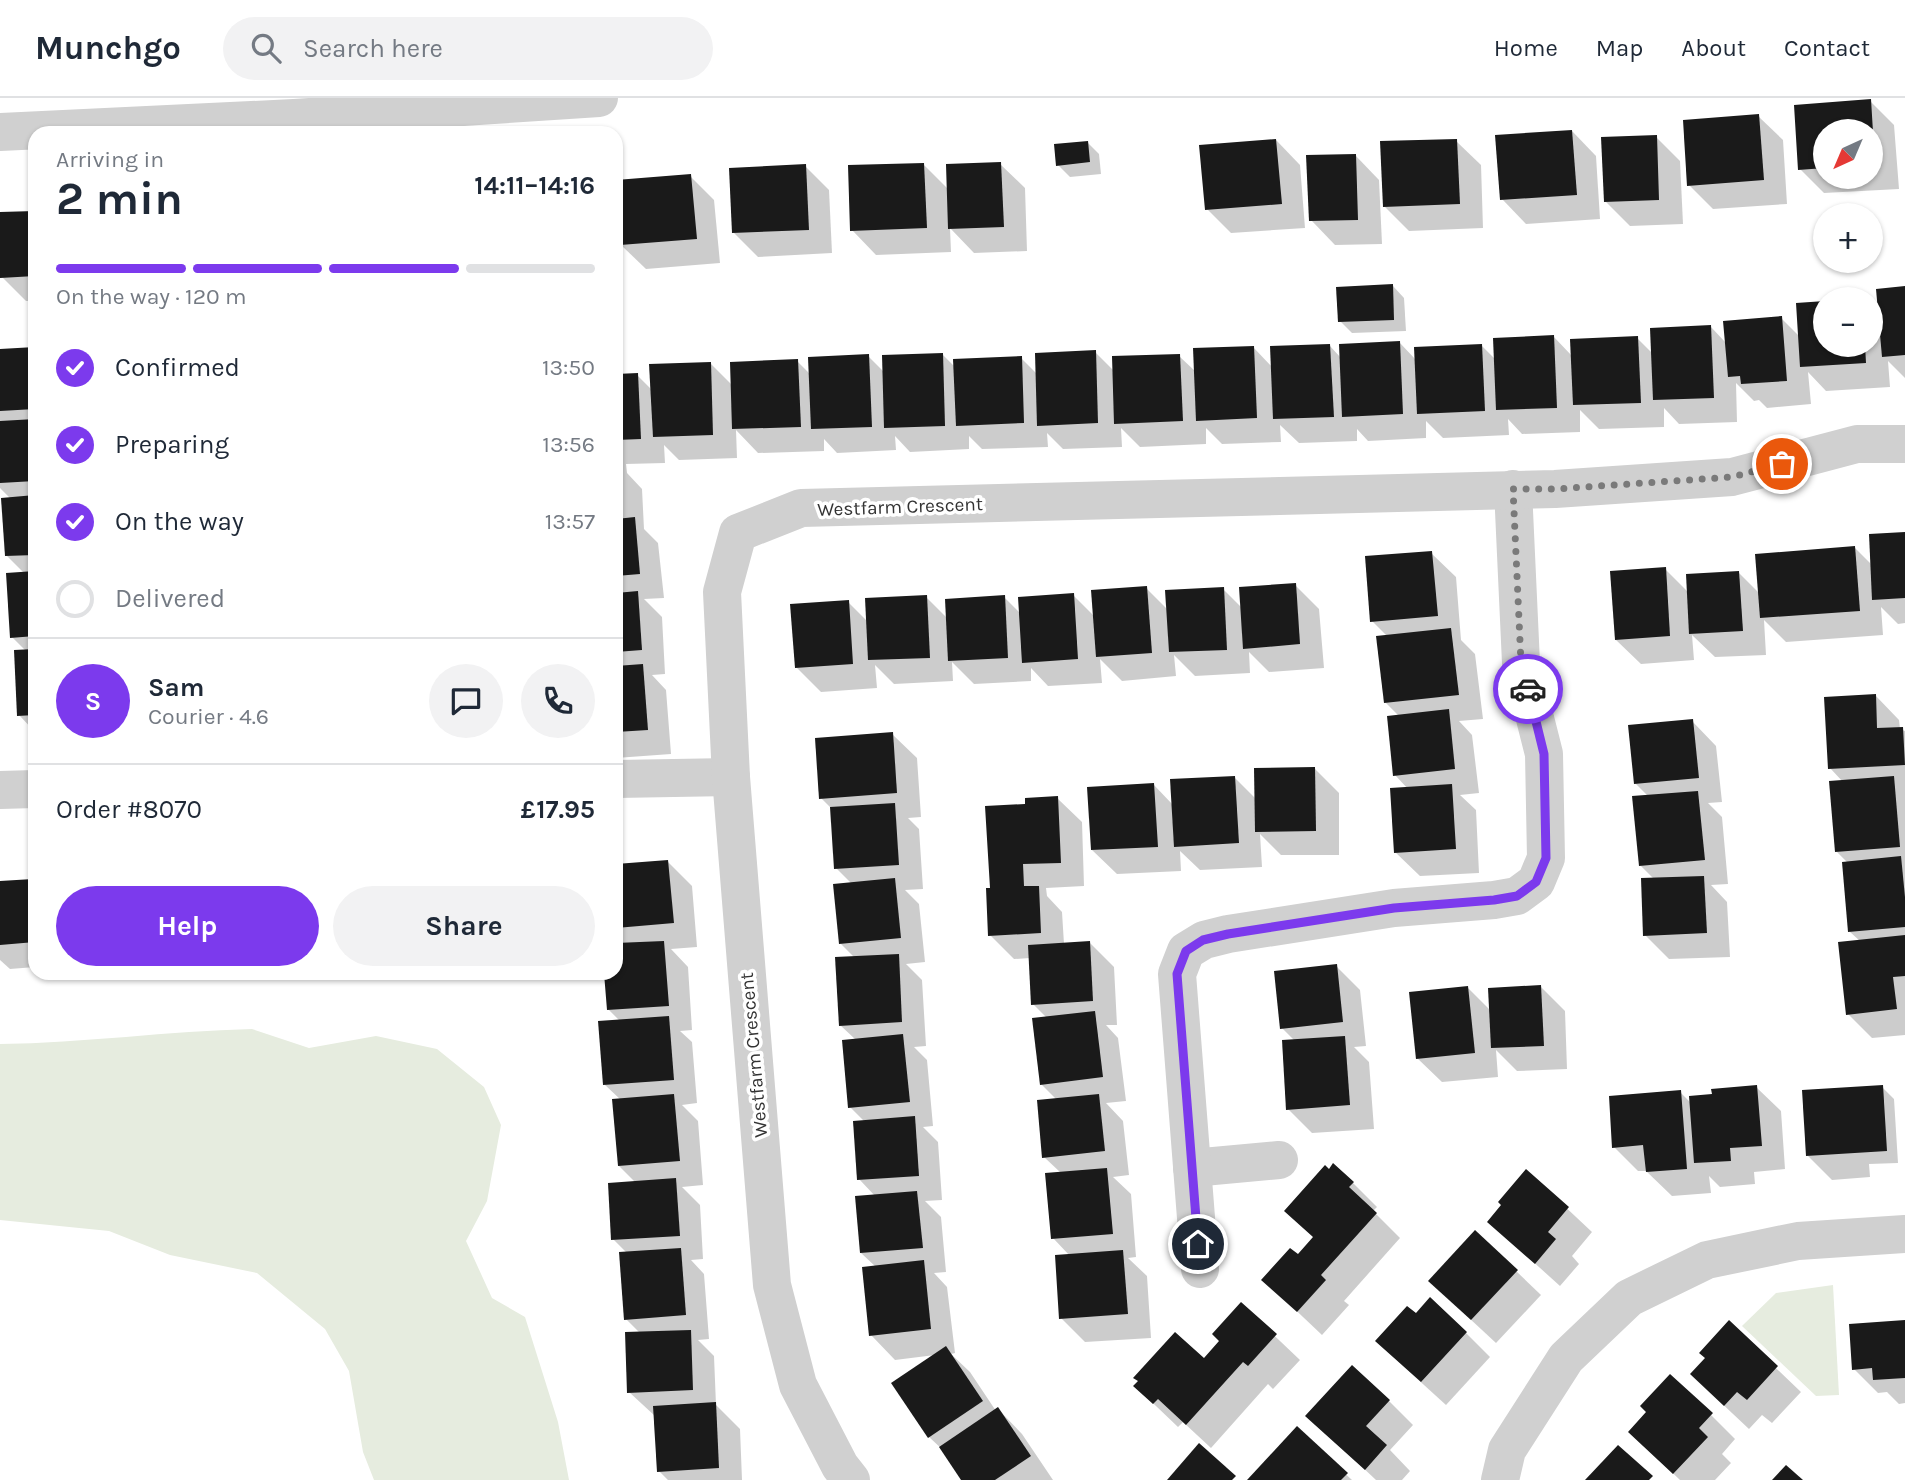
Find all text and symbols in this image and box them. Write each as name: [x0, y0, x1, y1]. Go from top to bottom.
search box: [223, 17, 713, 80]
text: Munchgo: [35, 29, 181, 67]
icon: search: [247, 29, 285, 67]
text: Search here: [303, 33, 443, 64]
text: Home: [1494, 34, 1558, 62]
text: Map: [1596, 34, 1643, 62]
text: About: [1681, 34, 1746, 62]
text: Contact: [1784, 34, 1870, 62]
north arrow: [1813, 119, 1883, 189]
map controls: [1813, 119, 1883, 357]
text: Arriving in: [56, 146, 164, 173]
text: 14:11–14:16: [474, 170, 595, 201]
text: 2 min: [56, 172, 183, 226]
button: +: [1813, 203, 1883, 273]
text: On the way · 120 m: [56, 283, 247, 310]
button: −: [1813, 287, 1883, 357]
icon: check: [56, 349, 94, 387]
text: Confirmed: [115, 352, 240, 383]
text: 13:50: [542, 354, 595, 381]
icon: check: [56, 426, 94, 464]
text: Preparing: [115, 429, 229, 460]
text: 13:56: [542, 431, 595, 458]
pin: [1752, 434, 1812, 494]
icon: bag: [1763, 445, 1801, 483]
street label: Westfarm Crescent: [817, 493, 983, 521]
icon: check: [56, 503, 94, 541]
text: On the way: [115, 506, 244, 537]
text: 13:57: [545, 508, 595, 535]
text: Delivered: [115, 583, 225, 614]
courier: [1493, 654, 1563, 724]
button: chat: [429, 664, 503, 738]
button: phone: [521, 664, 595, 738]
icon: car: [1509, 670, 1547, 708]
text: Sam: [148, 672, 204, 703]
text: S: [85, 686, 101, 717]
text: Courier · 4.6: [148, 703, 269, 730]
text: Order #8070: [56, 794, 202, 825]
text: £17.95: [521, 794, 595, 825]
button: Help: [56, 886, 319, 966]
button: Share: [333, 886, 595, 966]
street label: Westfarm Crescent: [736, 971, 772, 1138]
pin: [1168, 1214, 1228, 1274]
icon: home: [1179, 1225, 1217, 1263]

